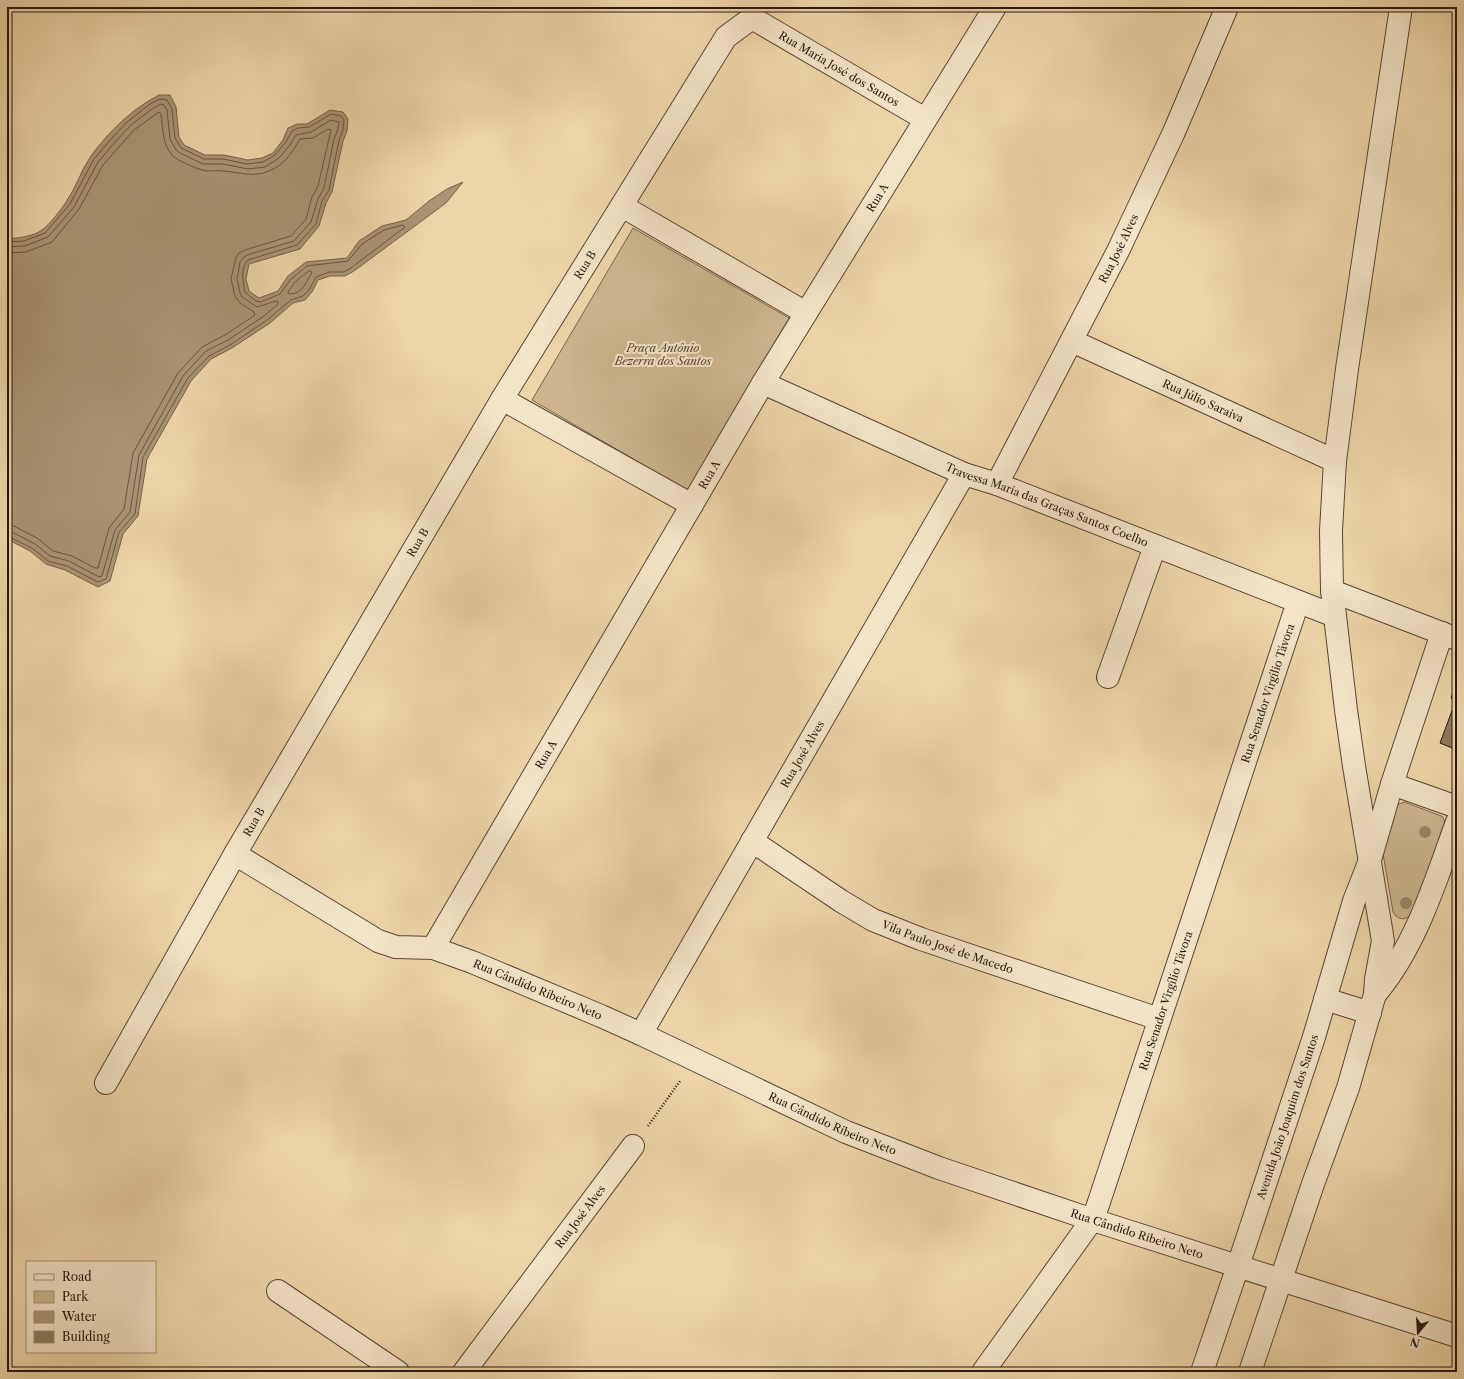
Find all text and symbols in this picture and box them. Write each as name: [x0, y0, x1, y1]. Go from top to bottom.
street label: Rua Maria José dos Santos: [776, 28, 902, 110]
street label: Rua A: [863, 180, 892, 215]
street label: Rua José Alves: [1096, 212, 1142, 285]
street label: Rua B: [571, 248, 599, 282]
park label: Praça Antônio Bezerra dos Santos: [614, 341, 711, 368]
street label: Rua Júlio Saraiva: [1160, 376, 1246, 425]
street label: Rua A: [695, 457, 724, 492]
street label: Travessa Maria das Graças Santos Coelho: [943, 460, 1151, 550]
street label: Rua B: [404, 525, 432, 559]
street label: Rua Senador Virgílio Távora: [1238, 622, 1297, 765]
street label: Rua José Alves: [777, 718, 827, 790]
street label: Rua A: [532, 737, 560, 772]
street label: Rua B: [240, 805, 268, 839]
street label: Vila Paulo José de Macedo: [879, 917, 1015, 977]
street label: Rua Senador Virgílio Távora: [1136, 929, 1195, 1072]
street label: Rua Cândido Ribeiro Neto: [471, 956, 604, 1023]
street label: Avenida João Joaquim dos Santos: [1253, 1032, 1321, 1202]
street label: Rua Cândido Ribeiro Neto: [766, 1089, 899, 1158]
street label: Rua José Alves: [552, 1182, 608, 1251]
street label: Rua Cândido Ribeiro Neto: [1069, 1206, 1205, 1262]
legend: [26, 1261, 156, 1353]
text: Road: [62, 1269, 92, 1284]
text: Park: [62, 1289, 89, 1304]
text: Water: [61, 1309, 96, 1324]
north arrow: [1398, 1313, 1438, 1353]
text: Building: [62, 1329, 110, 1344]
text: N: [1408, 1334, 1422, 1351]

